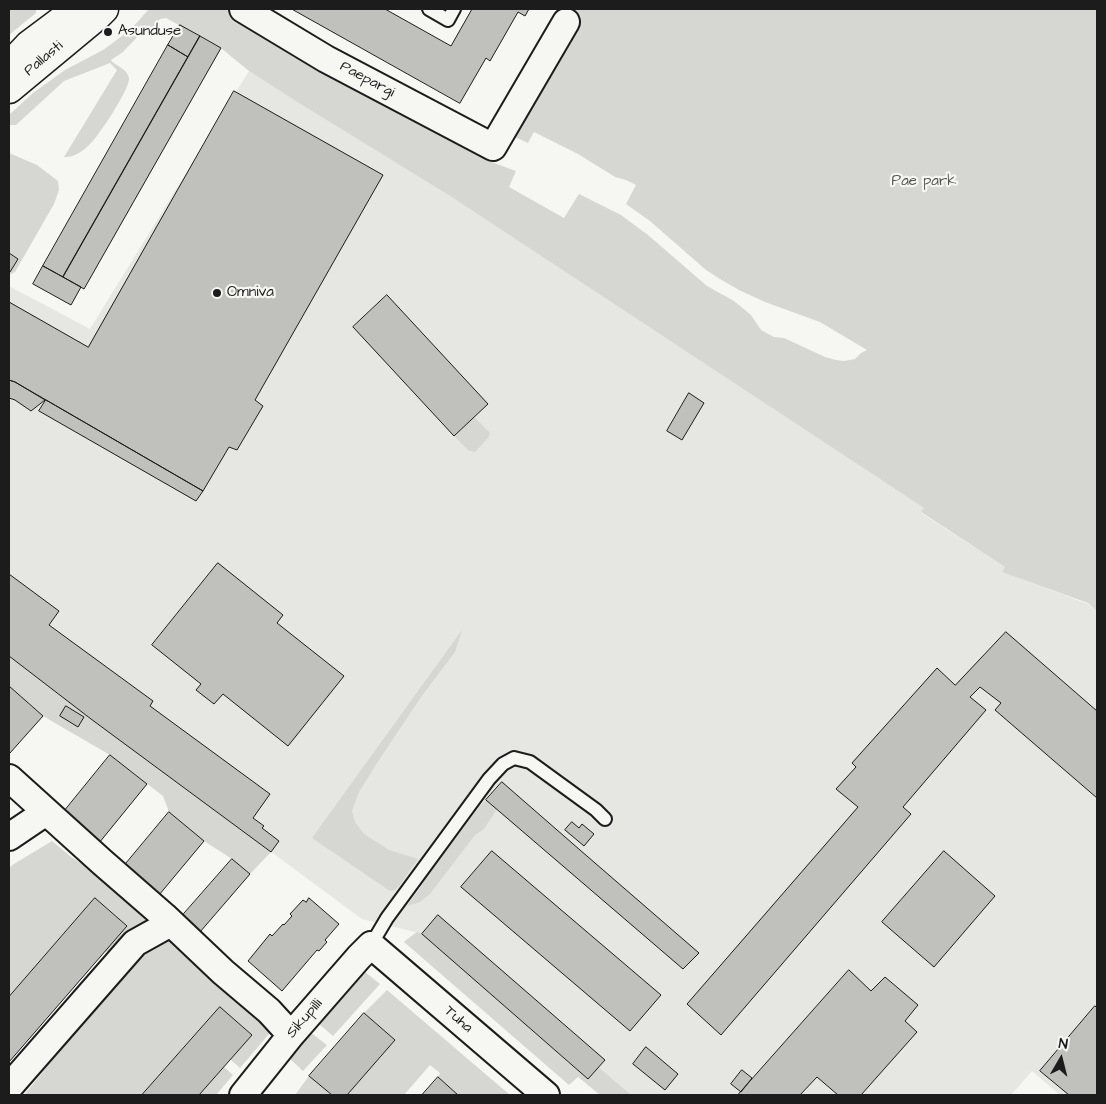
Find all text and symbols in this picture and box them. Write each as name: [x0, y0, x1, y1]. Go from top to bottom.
place label: Asunduse: [118, 23, 181, 41]
marker: Asunduse: [102, 26, 114, 38]
street label: Pallasti: [21, 38, 67, 80]
street label: Paepargi: [336, 58, 398, 102]
park label: Pae park: [892, 173, 956, 191]
place label: Omniva: [227, 284, 274, 302]
marker: Omniva: [211, 287, 223, 299]
street label: Sikupilli: [283, 996, 327, 1042]
street label: Tuha: [440, 1003, 476, 1037]
north arrow: [1036, 1034, 1086, 1084]
text: N: [1057, 1034, 1069, 1055]

